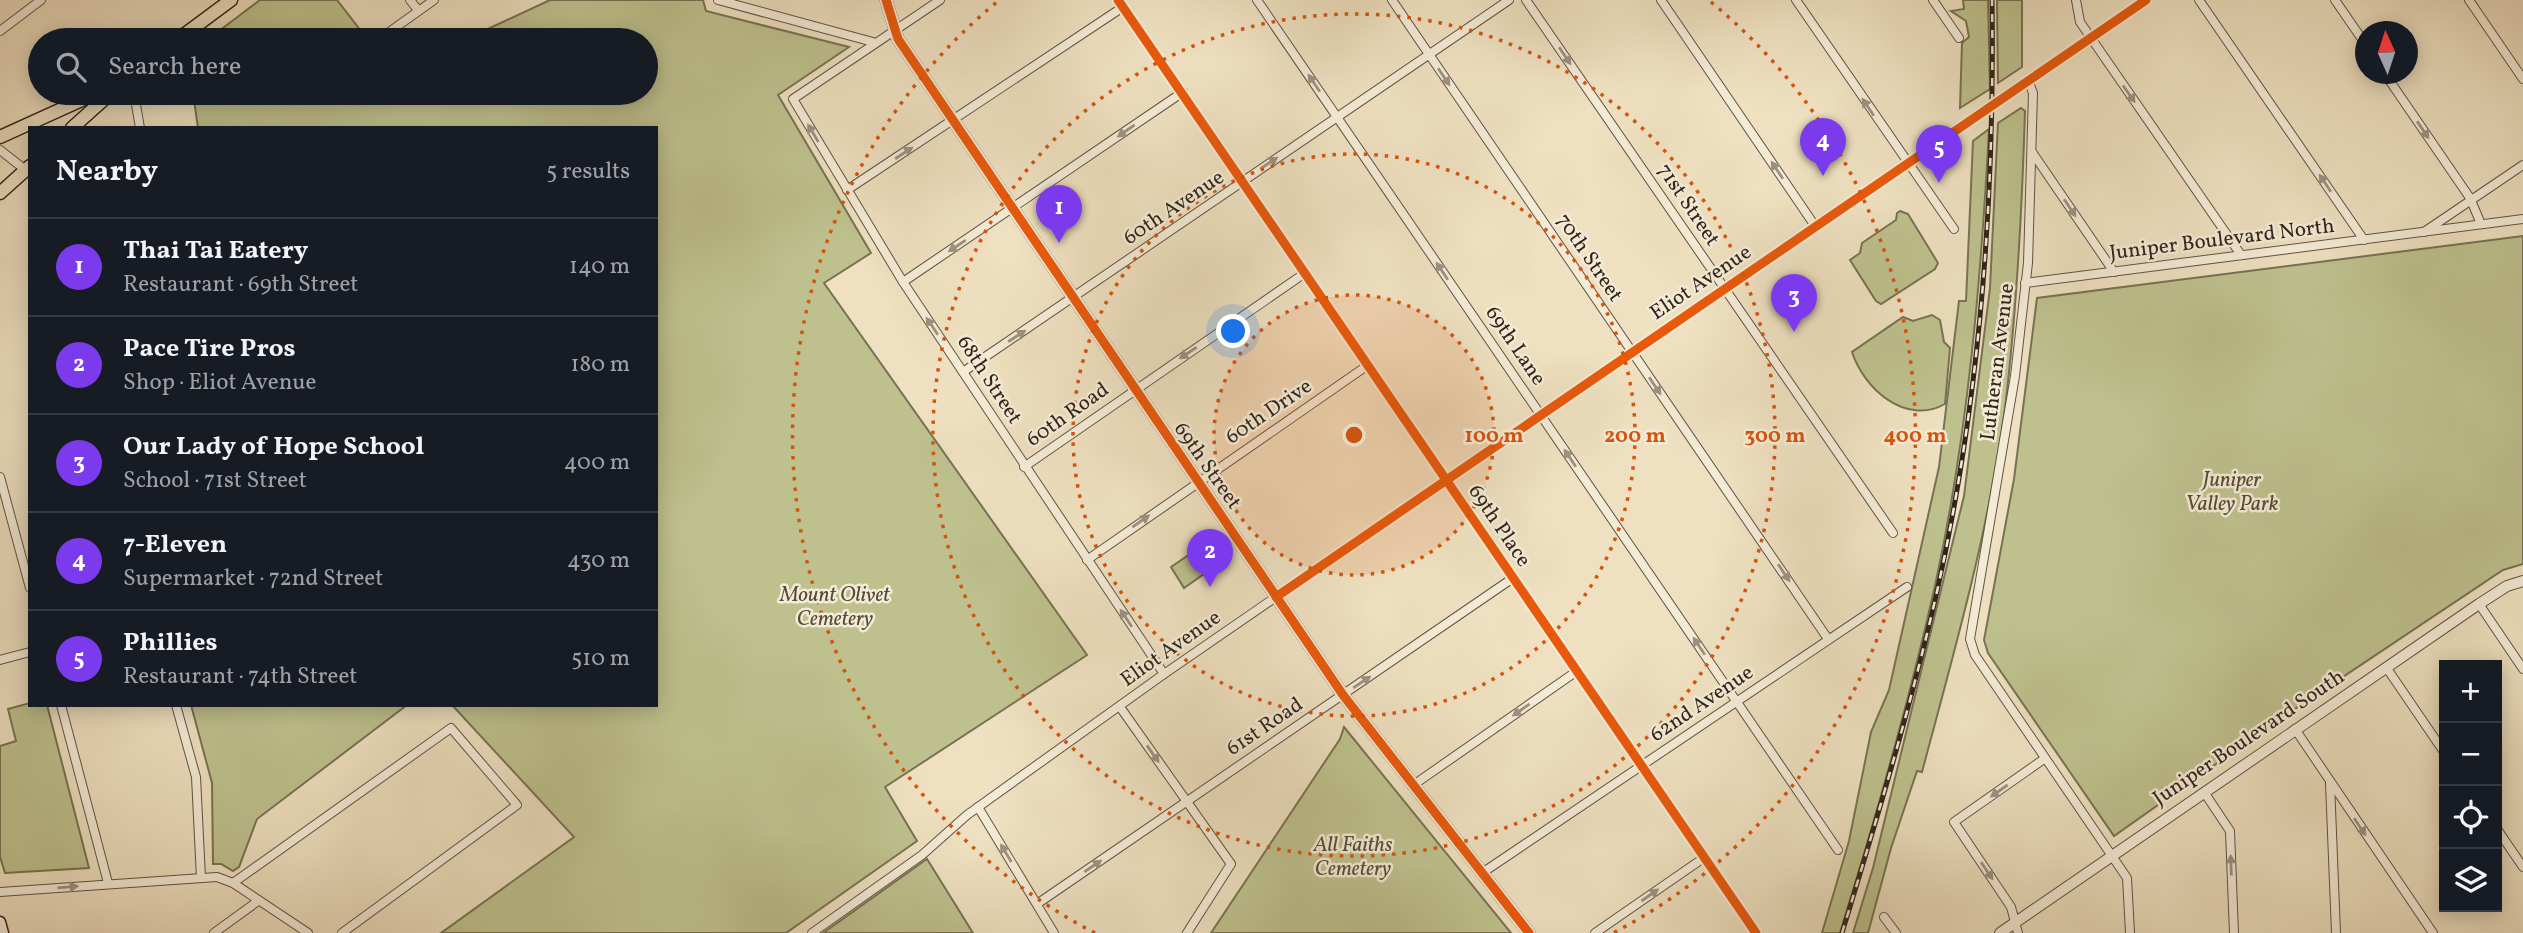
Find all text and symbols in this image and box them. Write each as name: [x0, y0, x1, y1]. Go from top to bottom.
north arrow: [2355, 21, 2418, 84]
search box: [28, 28, 658, 105]
one-way arrow: [1558, 47, 1572, 65]
icon: search: [52, 48, 90, 86]
text: Search here: [108, 49, 241, 85]
one-way arrow: [1437, 67, 1450, 86]
one-way arrow: [1307, 74, 1321, 92]
one-way arrow: [2122, 85, 2136, 103]
one-way arrow: [1862, 97, 1875, 117]
pin: 4: [1800, 118, 1846, 176]
one-way arrow: [2416, 121, 2430, 139]
one-way arrow: [807, 123, 819, 142]
one-way arrow: [1117, 124, 1135, 138]
pin: 5: [1916, 125, 1962, 183]
one-way arrow: [894, 146, 914, 159]
text: Nearby: [56, 151, 158, 193]
text: 5 results: [546, 156, 630, 188]
one-way arrow: [1260, 156, 1278, 170]
street label: 71st Street: [1650, 158, 1726, 252]
one-way arrow: [1770, 161, 1784, 179]
street label: 60th Avenue: [1118, 164, 1230, 252]
one-way arrow: [2318, 174, 2332, 192]
pin: 1: [1036, 185, 1082, 243]
one-way arrow: [2064, 198, 2077, 218]
street label: 70th Street: [1549, 208, 1629, 308]
street label: Juniper Boulevard North: [2108, 212, 2336, 268]
text: Thai Tai Eatery: [123, 233, 308, 269]
street label: Eliot Avenue: [1645, 238, 1758, 328]
one-way arrow: [948, 239, 966, 253]
text: 1: [74, 251, 84, 283]
text: 140 m: [569, 251, 630, 283]
one-way arrow: [1435, 262, 1449, 280]
text: Restaurant · 69th Street: [123, 269, 358, 301]
pin: 3: [1771, 274, 1817, 332]
street label: Lutheran Avenue: [1974, 282, 2022, 442]
street label: 69th Lane: [1478, 300, 1552, 392]
your location: [1216, 314, 1250, 348]
one-way arrow: [926, 317, 939, 336]
one-way arrow: [1007, 329, 1027, 342]
street label: 68th Street: [949, 330, 1029, 430]
text: Pace Tire Pros: [123, 331, 296, 367]
one-way arrow: [1179, 346, 1197, 360]
text: 2: [73, 349, 85, 381]
text: 180 m: [571, 349, 630, 381]
text: Shop · Eliot Avenue: [123, 367, 316, 399]
street label: 60th Drive: [1220, 372, 1318, 452]
street label: 60th Road: [1021, 376, 1115, 454]
one-way arrow: [1648, 377, 1662, 395]
street label: 69th Street: [1166, 416, 1248, 516]
text: 100 m: [1464, 422, 1524, 451]
text: 200 m: [1604, 422, 1666, 451]
text: 300 m: [1745, 422, 1805, 451]
text: 400 m: [1884, 422, 1946, 451]
centre of rings: [1342, 423, 1366, 447]
text: Our Lady of Hope School: [123, 429, 424, 465]
text: 3: [73, 447, 85, 479]
text: 400 m: [564, 447, 630, 479]
one-way arrow: [1564, 449, 1577, 468]
text: School · 71st Street: [123, 465, 307, 497]
park label: Juniper Valley Park: [2185, 466, 2279, 519]
street label: 69th Place: [1461, 479, 1537, 573]
one-way arrow: [1132, 514, 1150, 528]
text: 7-Eleven: [123, 527, 227, 563]
pin: 2: [1187, 529, 1233, 587]
text: 4: [72, 545, 86, 577]
text: 430 m: [567, 545, 630, 577]
text: Supermarket · 72nd Street: [123, 563, 383, 595]
one-way arrow: [1777, 564, 1790, 583]
park label: Mount Olivet Cemetery: [779, 581, 891, 634]
street label: Eliot Avenue: [1115, 604, 1227, 694]
one-way arrow: [1119, 609, 1133, 627]
text: Phillies: [123, 625, 218, 661]
one-way arrow: [1692, 637, 1706, 655]
text: 5: [73, 643, 85, 675]
text: 510 m: [571, 643, 630, 675]
street label: 62nd Avenue: [1644, 659, 1760, 749]
map controls: [2439, 660, 2502, 912]
button: +: [2439, 660, 2502, 723]
text: Restaurant · 74th Street: [123, 661, 357, 693]
street label: Juniper Boulevard South: [2147, 663, 2351, 813]
one-way arrow: [1353, 675, 1371, 689]
street label: 61st Road: [1221, 691, 1309, 763]
one-way arrow: [1512, 703, 1530, 717]
button: −: [2439, 723, 2502, 786]
one-way arrow: [1146, 745, 1160, 763]
one-way arrow: [1990, 784, 2008, 798]
button: locate: [2439, 786, 2502, 849]
one-way arrow: [2353, 818, 2367, 836]
park label: All Faiths Cemetery: [1312, 831, 1393, 884]
one-way arrow: [1000, 844, 1013, 863]
button: layers: [2439, 849, 2502, 912]
one-way arrow: [2225, 854, 2236, 876]
one-way arrow: [1084, 859, 1102, 873]
one-way arrow: [1980, 862, 1994, 880]
one-way arrow: [57, 881, 79, 892]
one-way arrow: [1641, 888, 1659, 902]

